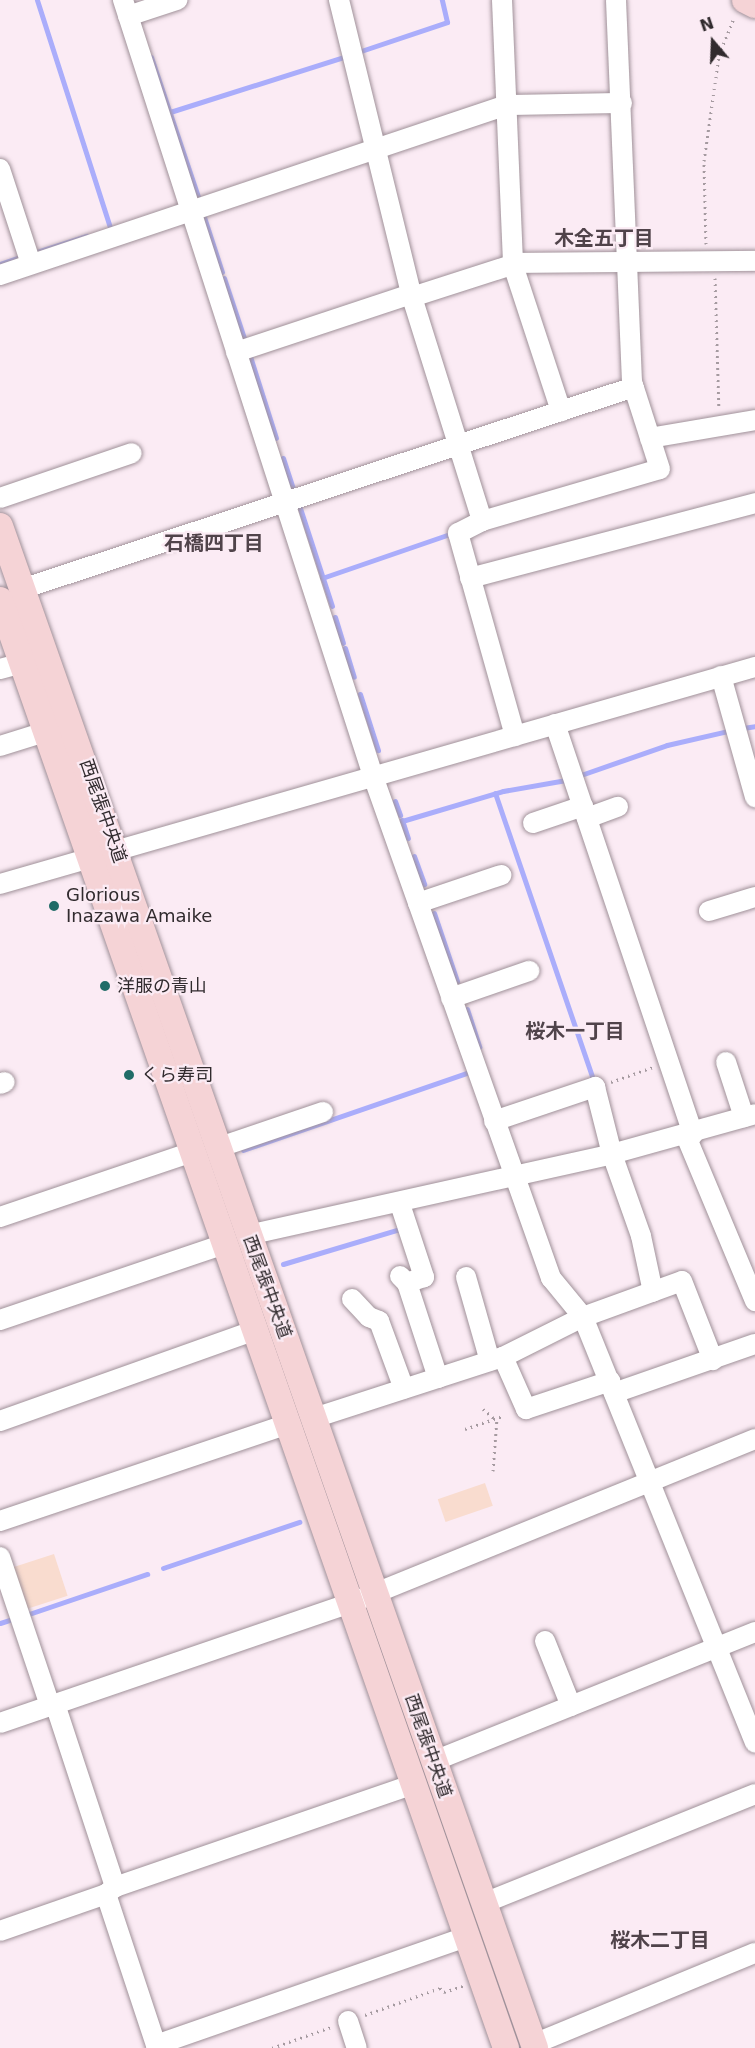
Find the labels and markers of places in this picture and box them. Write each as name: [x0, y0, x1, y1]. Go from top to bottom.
place label: Glorious Inazawa Amaike: [66, 885, 212, 928]
marker: Glorious Inazawa Amaike: [47, 899, 61, 913]
place label: 洋服の青山: [117, 975, 207, 997]
marker: 洋服の青山: [98, 979, 112, 993]
place label: くら寿司: [141, 1064, 213, 1086]
marker: くら寿司: [122, 1068, 136, 1082]

